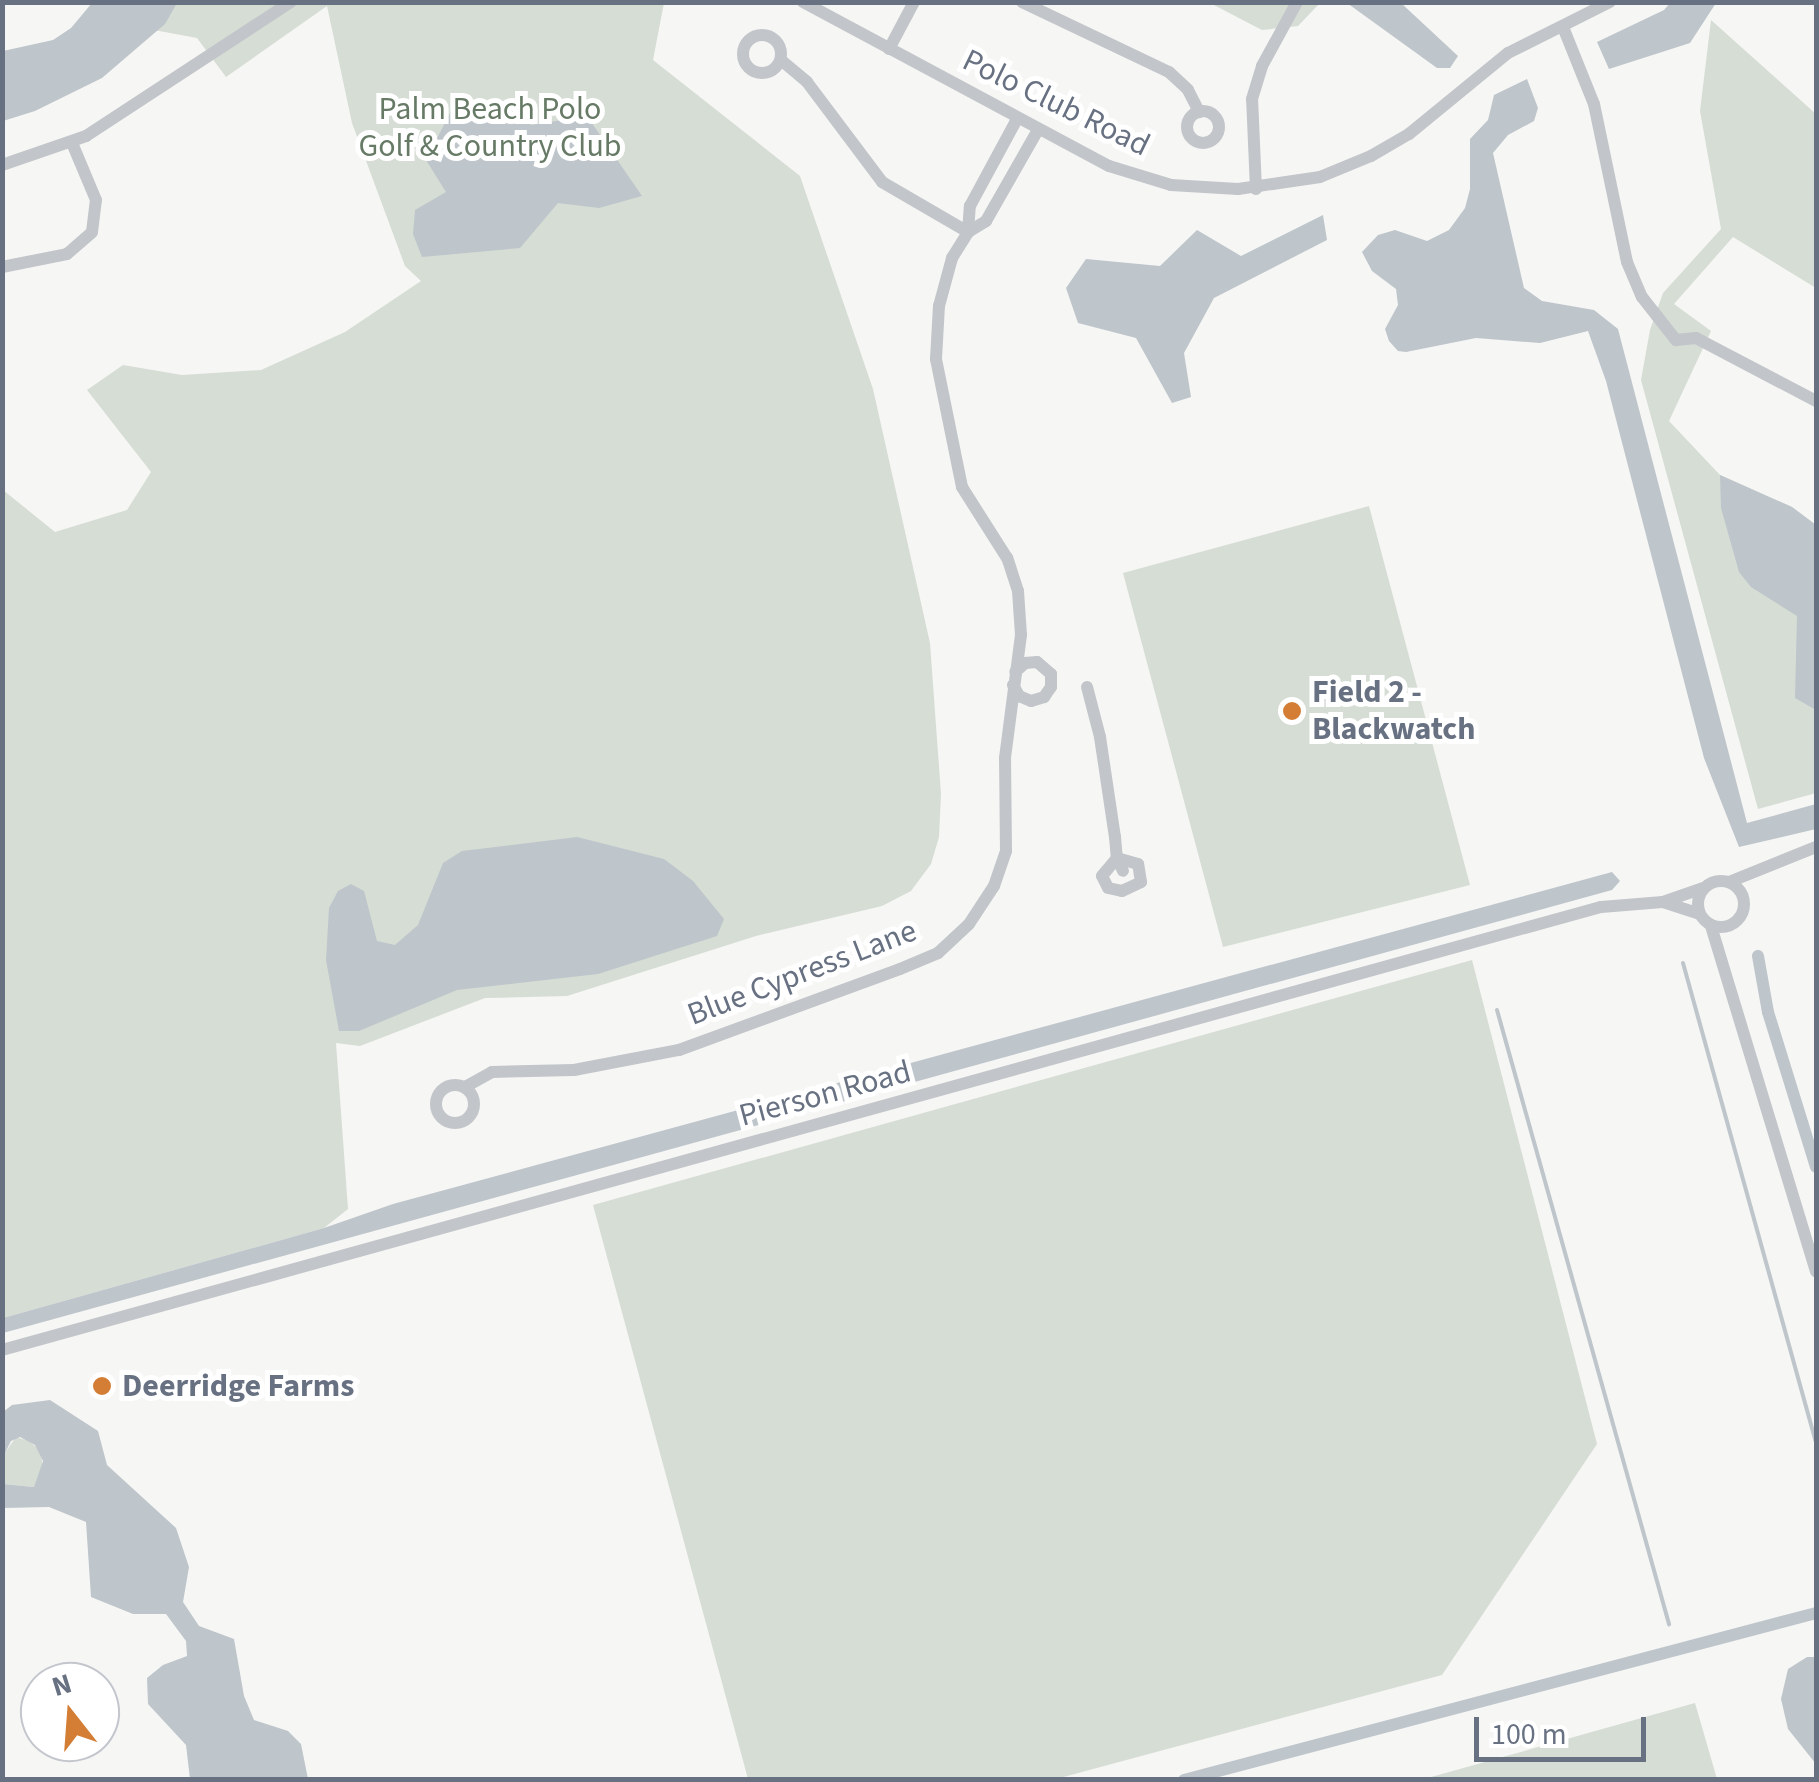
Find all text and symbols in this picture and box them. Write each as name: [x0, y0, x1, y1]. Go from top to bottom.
street label: Polo Club Road: [956, 41, 1156, 165]
park label: Palm Beach Polo Golf & Country Club: [358, 91, 622, 166]
place label: Field 2 - Blackwatch: [1312, 674, 1476, 749]
marker: Field 2 - Blackwatch: [1281, 700, 1303, 722]
street label: Blue Cypress Lane: [682, 912, 922, 1034]
street label: Pierson Road: [735, 1053, 915, 1135]
place label: Deerridge Farms: [122, 1367, 354, 1405]
marker: Deerridge Farms: [91, 1375, 113, 1397]
north arrow: [20, 1662, 120, 1762]
text: N: [47, 1663, 77, 1707]
scale bar: [1479, 1697, 1652, 1759]
text: 100 m: [1491, 1713, 1567, 1756]

